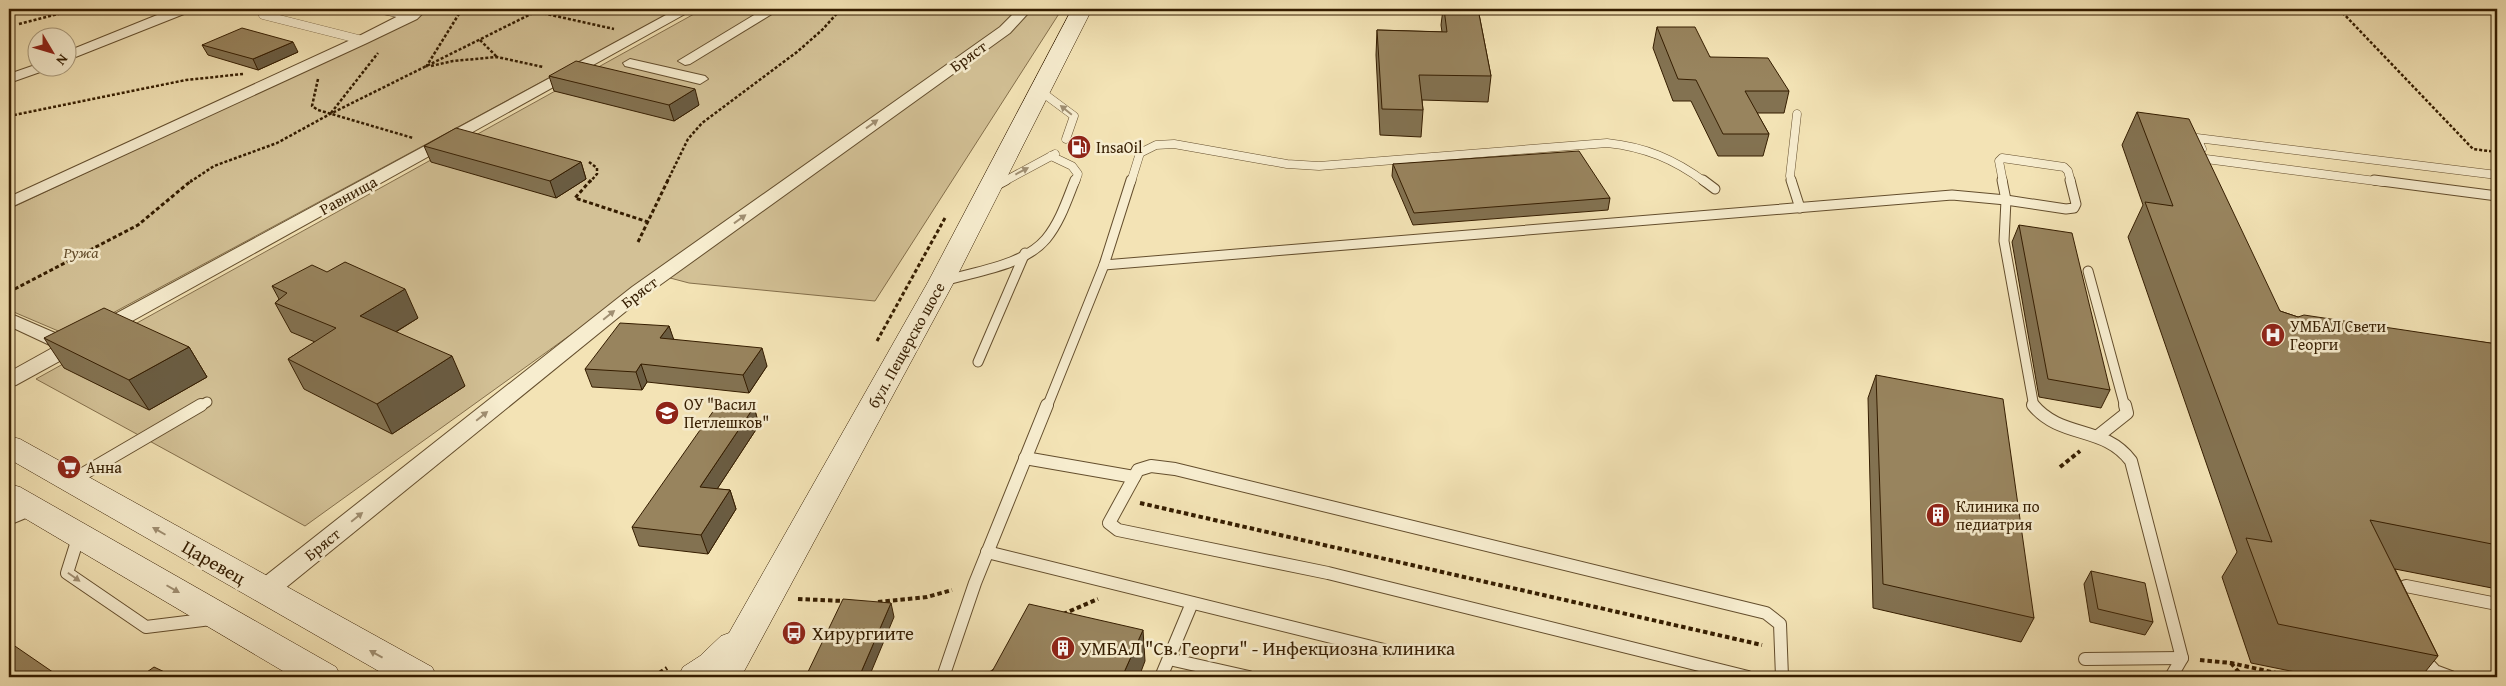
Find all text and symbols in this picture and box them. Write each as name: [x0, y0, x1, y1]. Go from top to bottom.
north arrow: [28, 28, 78, 78]
street label: Бряст: [945, 34, 992, 78]
text: N: [51, 50, 73, 70]
one-way arrow: [1060, 104, 1073, 115]
one-way arrow: [866, 119, 879, 129]
fuel station icon: InsaOil: [1066, 134, 1092, 160]
place label: InsaOil: [1096, 135, 1143, 159]
one-way arrow: [1015, 167, 1029, 175]
street label: Равнища: [315, 169, 382, 221]
one-way arrow: [733, 214, 747, 224]
park label: Ружа: [62, 240, 99, 264]
street label: Бряст: [616, 270, 663, 314]
street label: бул. Пещерско шосе: [861, 278, 951, 412]
one-way arrow: [602, 309, 615, 320]
place label: УМБАЛ Свети Георги: [2290, 314, 2387, 356]
hospital icon: УМБАЛ Свети Георги: [2260, 322, 2286, 348]
place label: ОУ "Васил Петлешков": [684, 392, 769, 434]
school or university icon: ОУ "Васил Петлешков": [654, 400, 680, 426]
one-way arrow: [475, 411, 488, 422]
supermarket icon: Анна: [56, 454, 82, 480]
place label: Анна: [86, 455, 122, 479]
place label: Клиника по педиатрия: [1956, 494, 2040, 536]
building icon: Клиника по педиатрия: [1925, 502, 1951, 528]
one-way arrow: [350, 511, 363, 522]
street label: Бряст: [299, 522, 346, 566]
one-way arrow: [152, 526, 165, 535]
street label: Царевец: [177, 533, 251, 592]
one-way arrow: [68, 572, 81, 582]
one-way arrow: [166, 584, 179, 593]
place label: Хирургиите: [812, 619, 914, 647]
bus stop icon: Хирургиите: [781, 620, 807, 646]
place label: УМБАЛ "Св. Георги" - Инфекциозна клиника: [1080, 634, 1455, 662]
building icon: УМБАЛ "Св. Георги" - Инфекциозна клиника: [1050, 635, 1076, 661]
one-way arrow: [370, 649, 383, 658]

